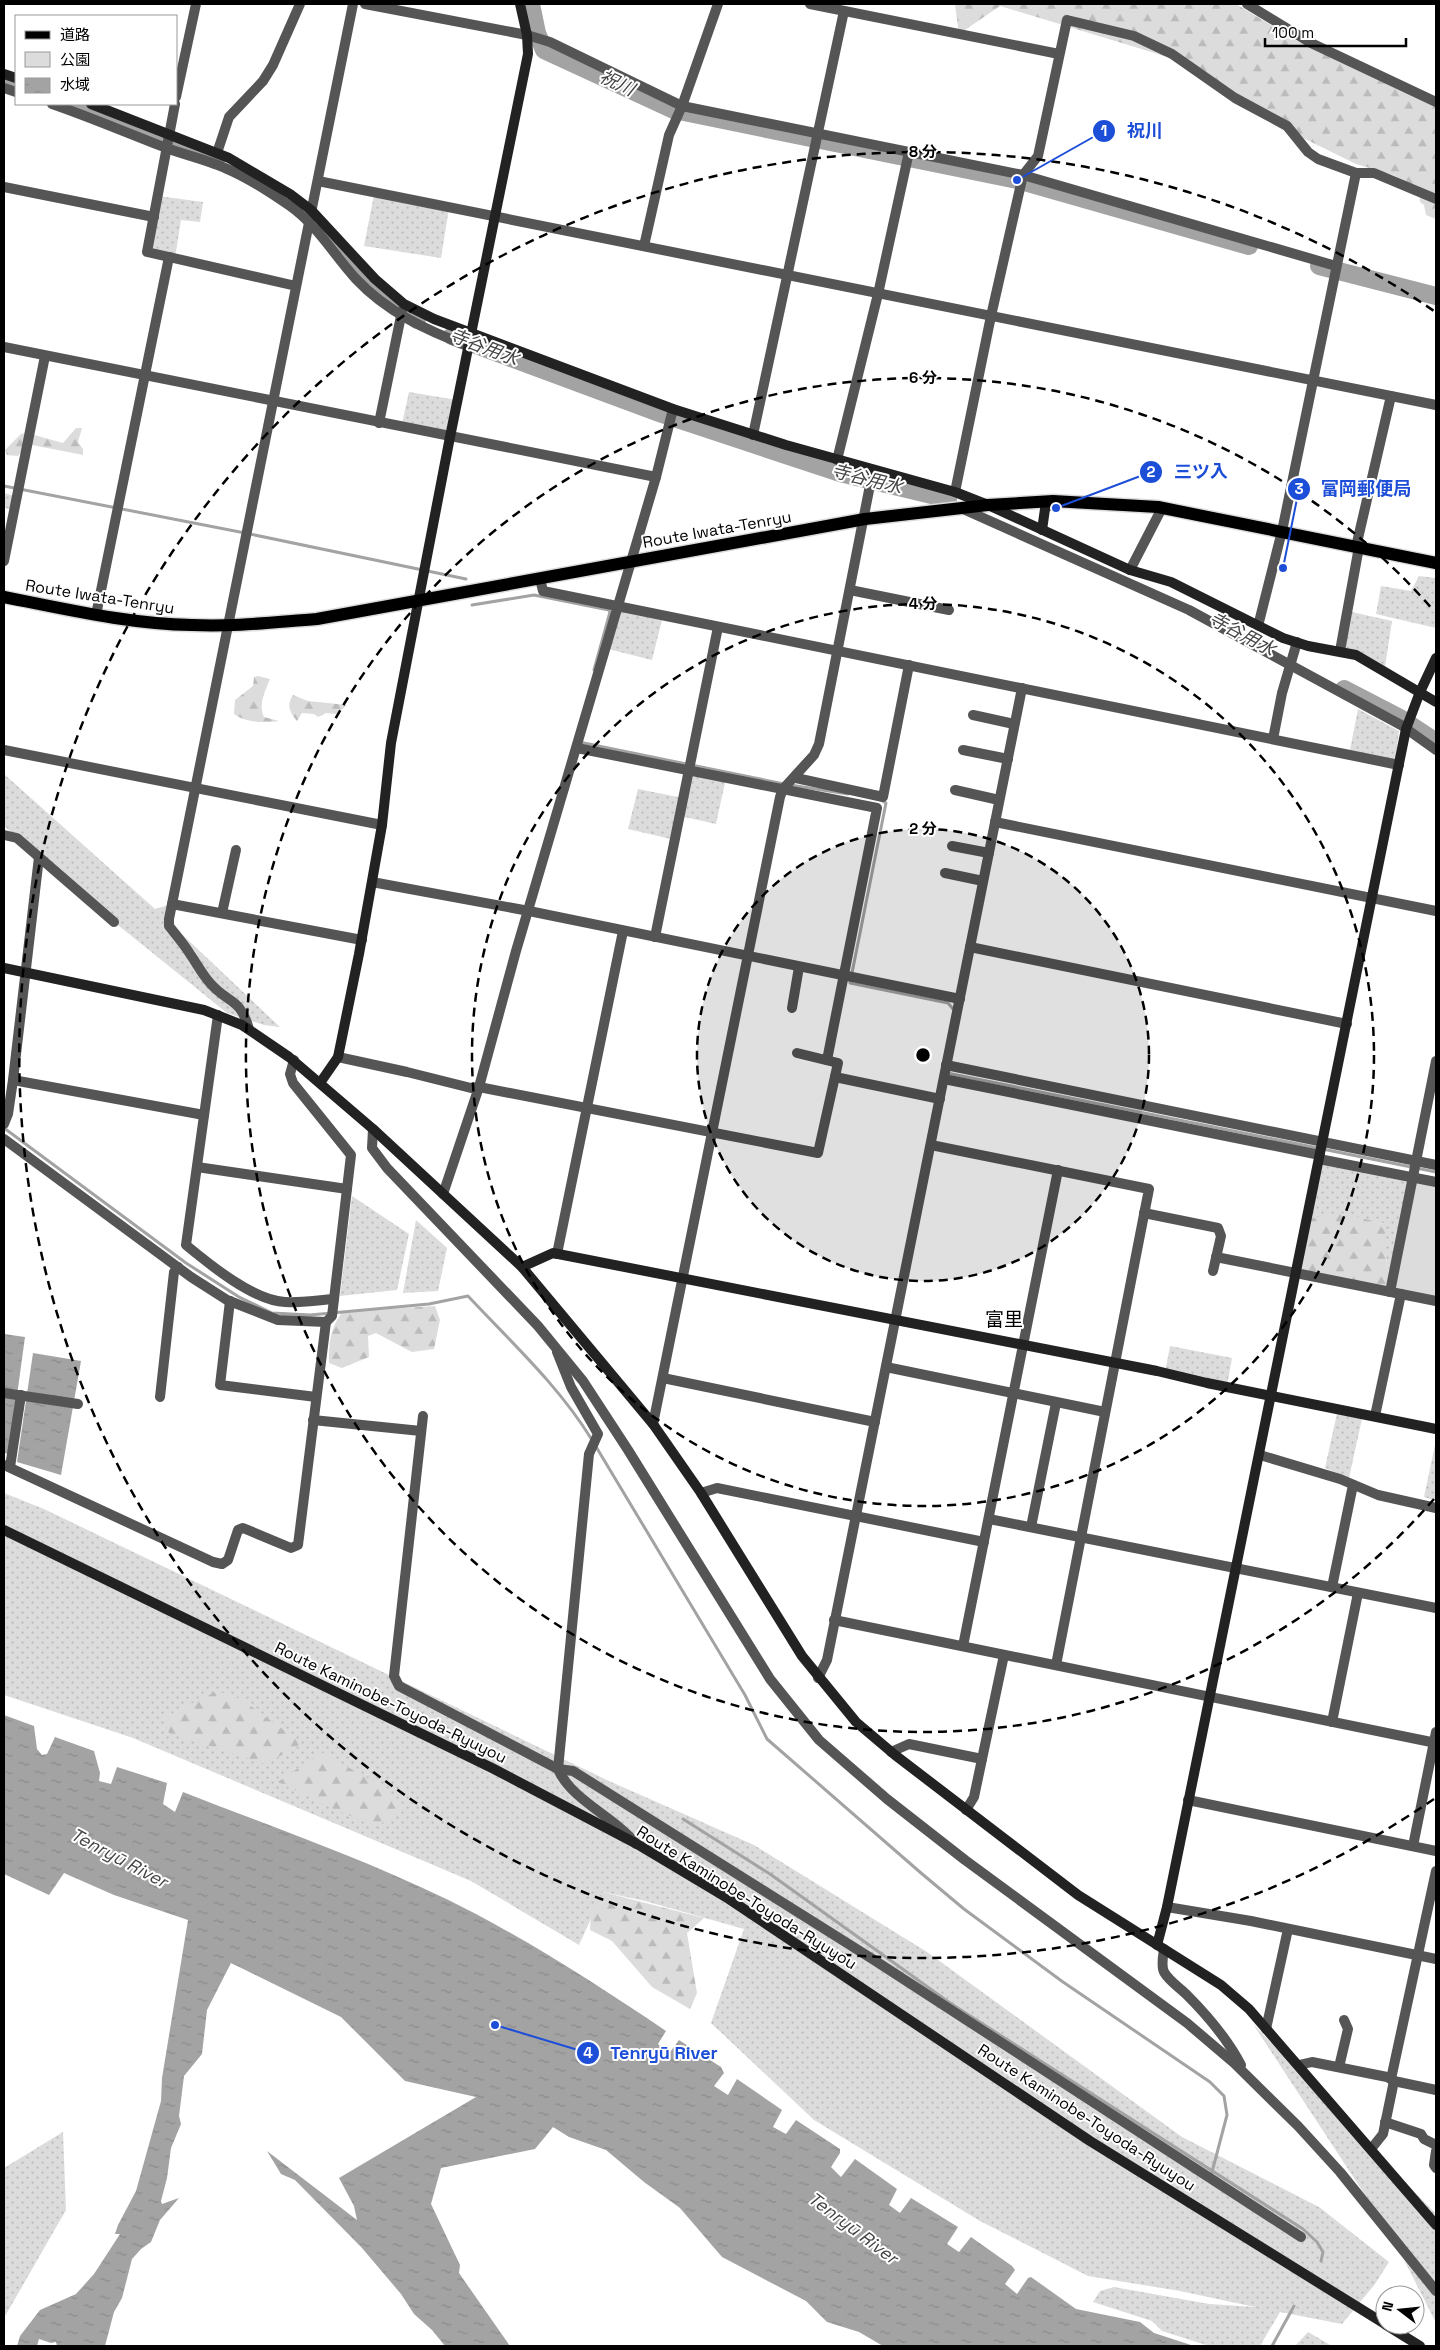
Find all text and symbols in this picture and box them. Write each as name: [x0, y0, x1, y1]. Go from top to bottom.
legend: [15, 15, 178, 105]
scale bar: [1265, 15, 1406, 47]
text: 100 m: [1272, 23, 1314, 42]
text: 道路: [60, 25, 90, 44]
text: 公園: [60, 50, 90, 69]
water label: 祝川: [596, 65, 640, 101]
text: 水域: [60, 75, 90, 94]
callout: 祝川: [1092, 114, 1173, 147]
text: 祝川: [1127, 119, 1163, 142]
text: 1: [1101, 121, 1107, 140]
text: 8 分: [909, 142, 937, 161]
water label: 寺谷用水: [446, 323, 524, 371]
text: 6 分: [909, 368, 937, 387]
callout: 三ツ入: [1139, 455, 1238, 488]
water label: 寺谷用水: [829, 459, 907, 499]
text: 三ツ入: [1174, 460, 1228, 483]
text: 2: [1147, 462, 1156, 481]
callout: 富岡郵便局: [1286, 473, 1421, 506]
text: 富岡郵便局: [1321, 477, 1411, 500]
text: 3: [1294, 479, 1304, 498]
street label: Route Iwata-Tenryu: [641, 506, 793, 553]
street label: Route Iwata-Tenryu: [24, 574, 176, 619]
text: 4 分: [909, 594, 937, 613]
water label: 寺谷用水: [1205, 607, 1281, 662]
text: 2 分: [909, 819, 937, 838]
centre of rings: [914, 1046, 932, 1064]
district label: 富里: [985, 1307, 1023, 1332]
street label: Route Kaminobe-Toyoda-Ryuyou: [271, 1637, 510, 1768]
street label: Route Kaminobe-Toyoda-Ryuyou: [633, 1821, 861, 1974]
water label: Tenryū River: [67, 1822, 174, 1894]
callout: Tenryū River: [576, 2036, 728, 2069]
street label: Route Kaminobe-Toyoda-Ryuyou: [974, 2039, 1200, 2196]
text: Tenryū River: [610, 2041, 718, 2064]
text: 4: [583, 2043, 593, 2062]
water label: Tenryū River: [804, 2186, 904, 2270]
north arrow: [1375, 2285, 1425, 2335]
text: N: [1378, 2299, 1397, 2313]

